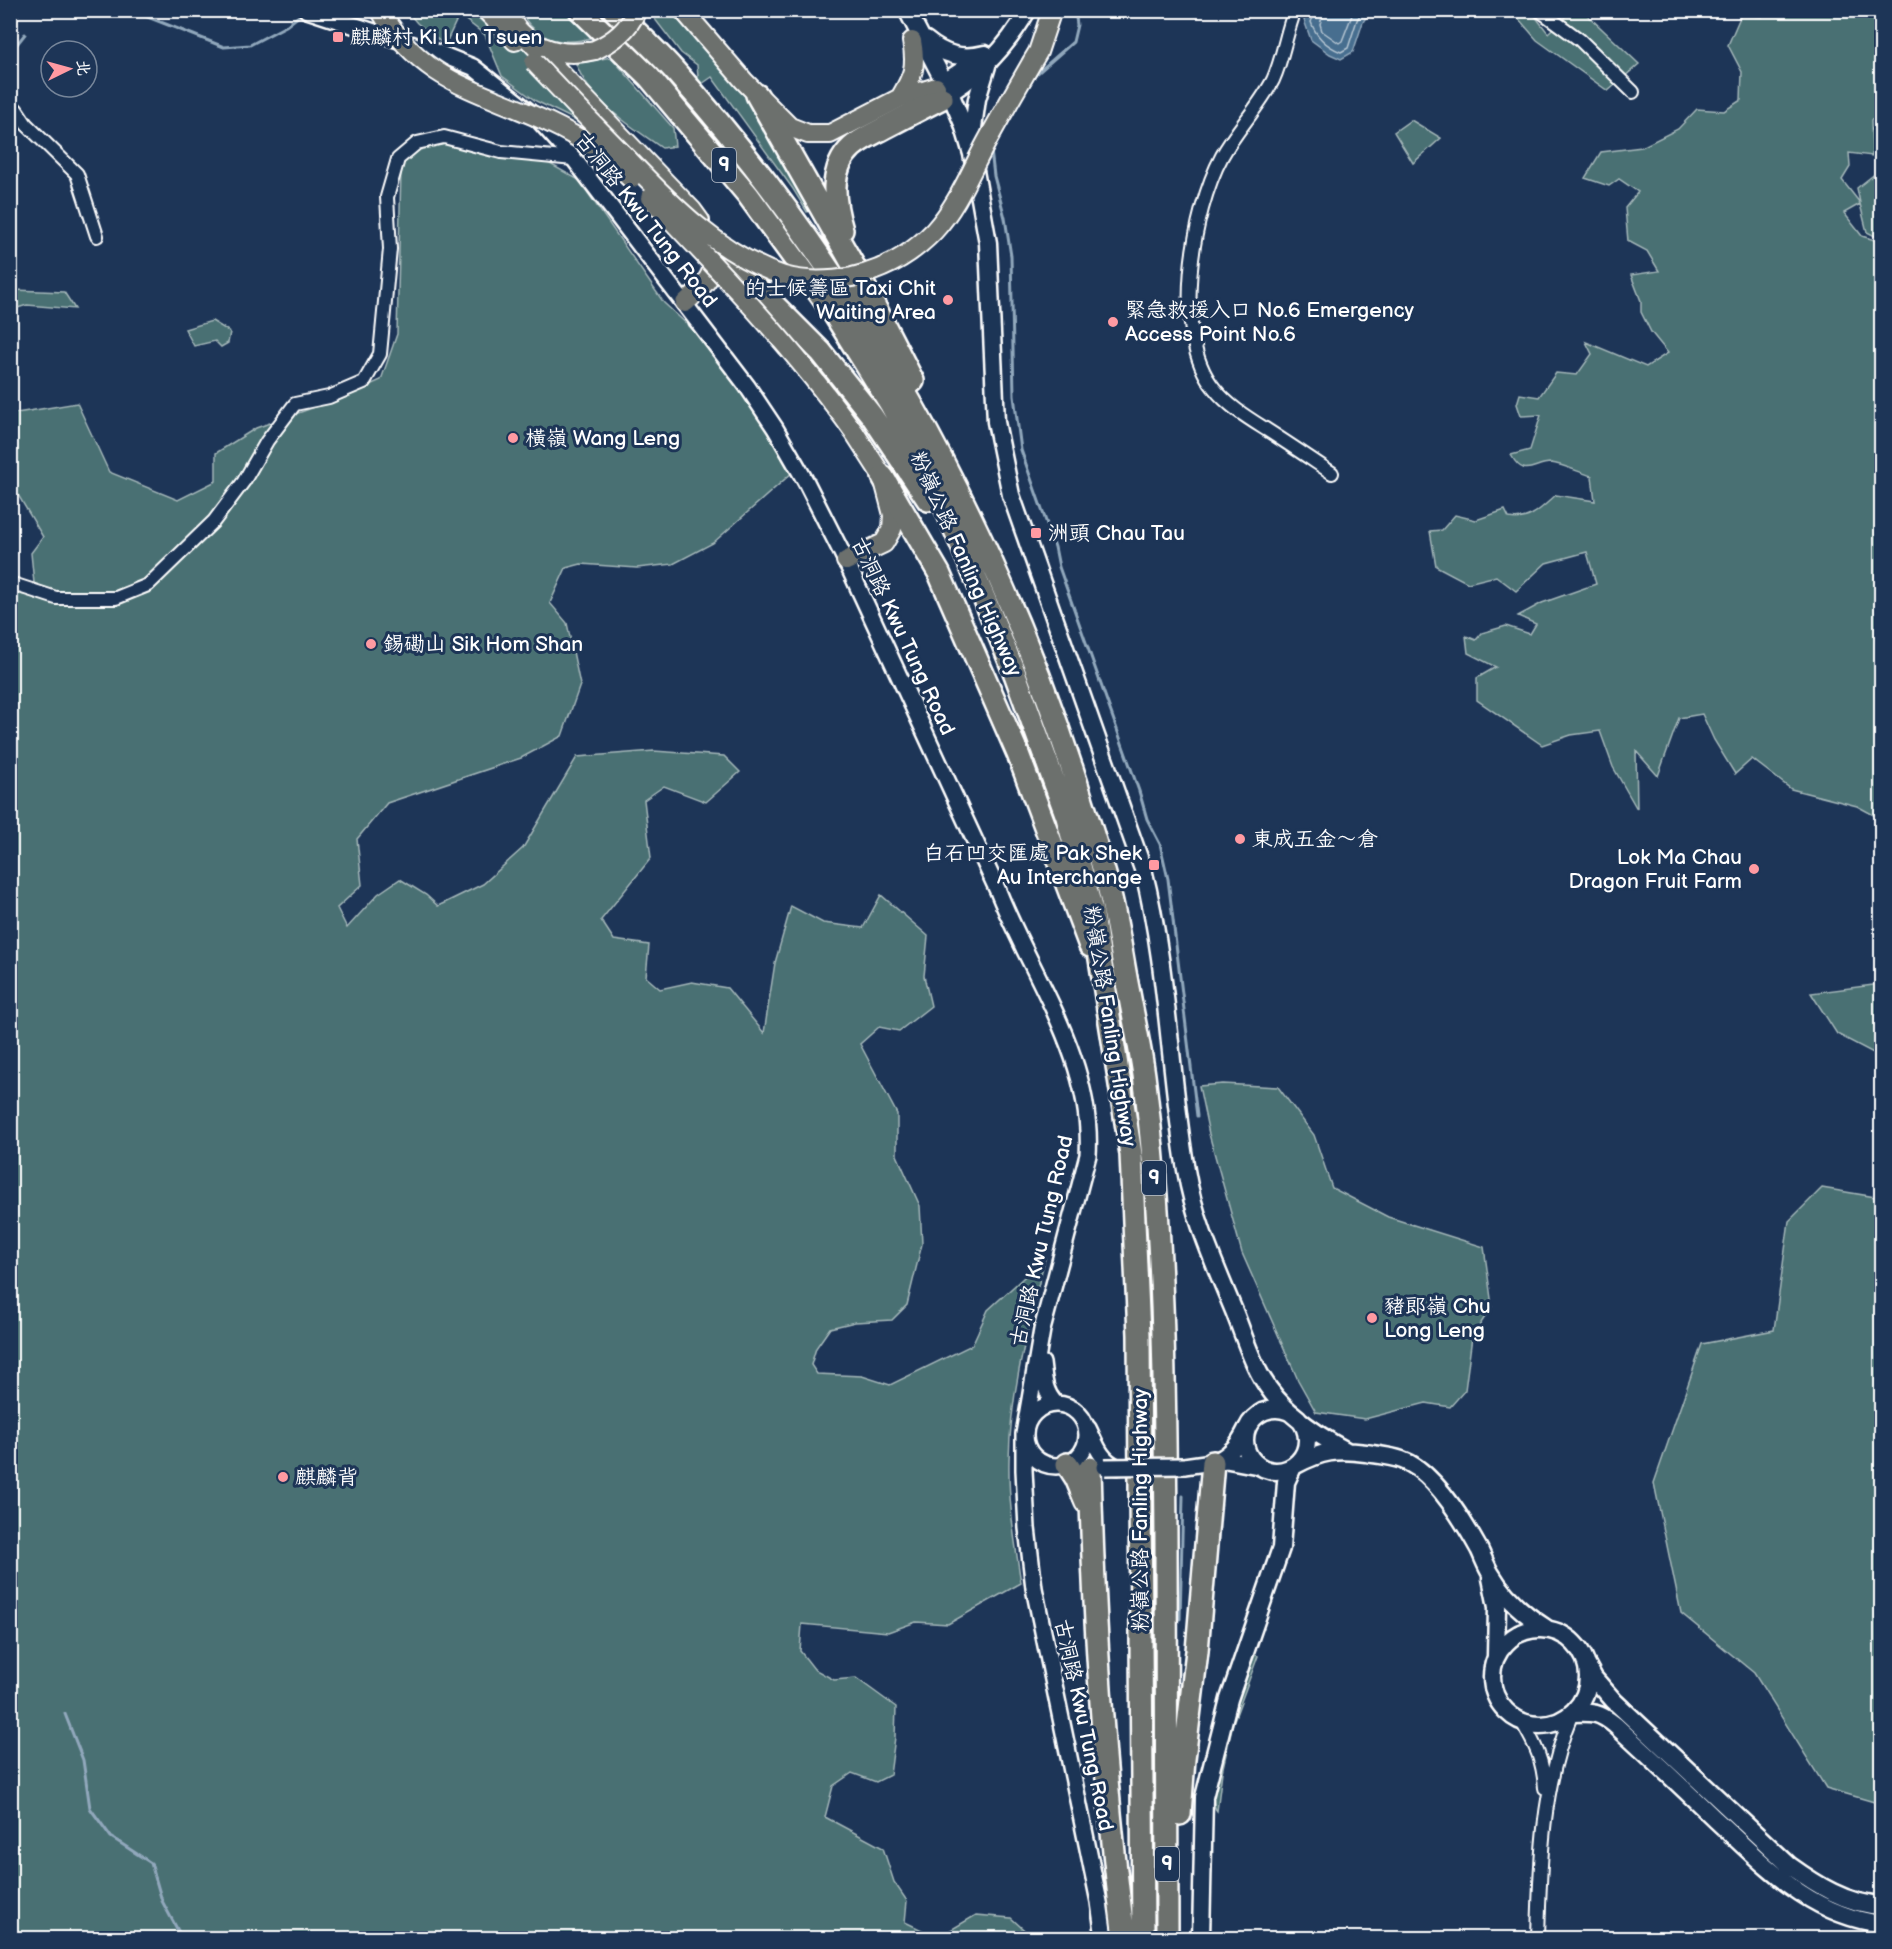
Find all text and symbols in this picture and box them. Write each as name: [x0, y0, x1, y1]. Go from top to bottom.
place label: 麒麟村 Ki Lun Tsuen: [350, 25, 542, 50]
marker: 麒麟村 Ki Lun Tsuen: [331, 30, 345, 44]
north arrow: [39, 39, 99, 99]
text: 北: [72, 59, 93, 77]
street label: 古洞路 Kwu Tung Road: [570, 127, 722, 313]
road number: 9: [712, 148, 736, 182]
place label: 的士候籌區 Taxi Chit Waiting Area: [745, 276, 937, 325]
marker: 的士候籌區 Taxi Chit Waiting Area: [941, 293, 955, 307]
place label: 緊急救援入口 No.6 Emergency Access Point No.6: [1125, 298, 1415, 347]
marker: 緊急救援入口 No.6 Emergency Access Point No.6: [1106, 315, 1120, 329]
place label: 橫嶺 Wang Leng: [525, 426, 680, 451]
marker: 橫嶺 Wang Leng: [506, 431, 520, 445]
street label: 粉嶺公路 Fanling Highway: [905, 448, 1027, 681]
place label: 洲頭 Chau Tau: [1048, 521, 1185, 546]
marker: 洲頭 Chau Tau: [1029, 526, 1043, 540]
street label: 古洞路 Kwu Tung Road: [846, 533, 960, 739]
place label: 錫磡山 Sik Hom Shan: [383, 632, 583, 657]
marker: 錫磡山 Sik Hom Shan: [364, 637, 378, 651]
place label: 東成五金～倉: [1252, 827, 1378, 852]
marker: 東成五金～倉: [1233, 832, 1247, 846]
place label: 白石凹交匯處 Pak Shek Au Interchange: [923, 841, 1143, 890]
place label: Lok Ma Chau Dragon Fruit Farm: [1568, 845, 1742, 894]
marker: 白石凹交匯處 Pak Shek Au Interchange: [1147, 858, 1161, 872]
marker: Lok Ma Chau Dragon Fruit Farm: [1747, 862, 1761, 876]
street label: 粉嶺公路 Fanling Highway: [1079, 904, 1141, 1149]
street label: 古洞路 Kwu Tung Road: [1006, 1133, 1078, 1349]
road number: 9: [1142, 1161, 1166, 1195]
place label: 豬郎嶺 Chu Long Leng: [1384, 1294, 1491, 1343]
marker: 豬郎嶺 Chu Long Leng: [1365, 1311, 1379, 1325]
street label: 粉嶺公路 Fanling Highway: [1128, 1388, 1153, 1632]
place label: 麒麟背: [295, 1465, 358, 1490]
marker: 麒麟背: [276, 1470, 290, 1484]
street label: 古洞路 Kwu Tung Road: [1049, 1617, 1119, 1833]
road number: 9: [1155, 1847, 1179, 1881]

